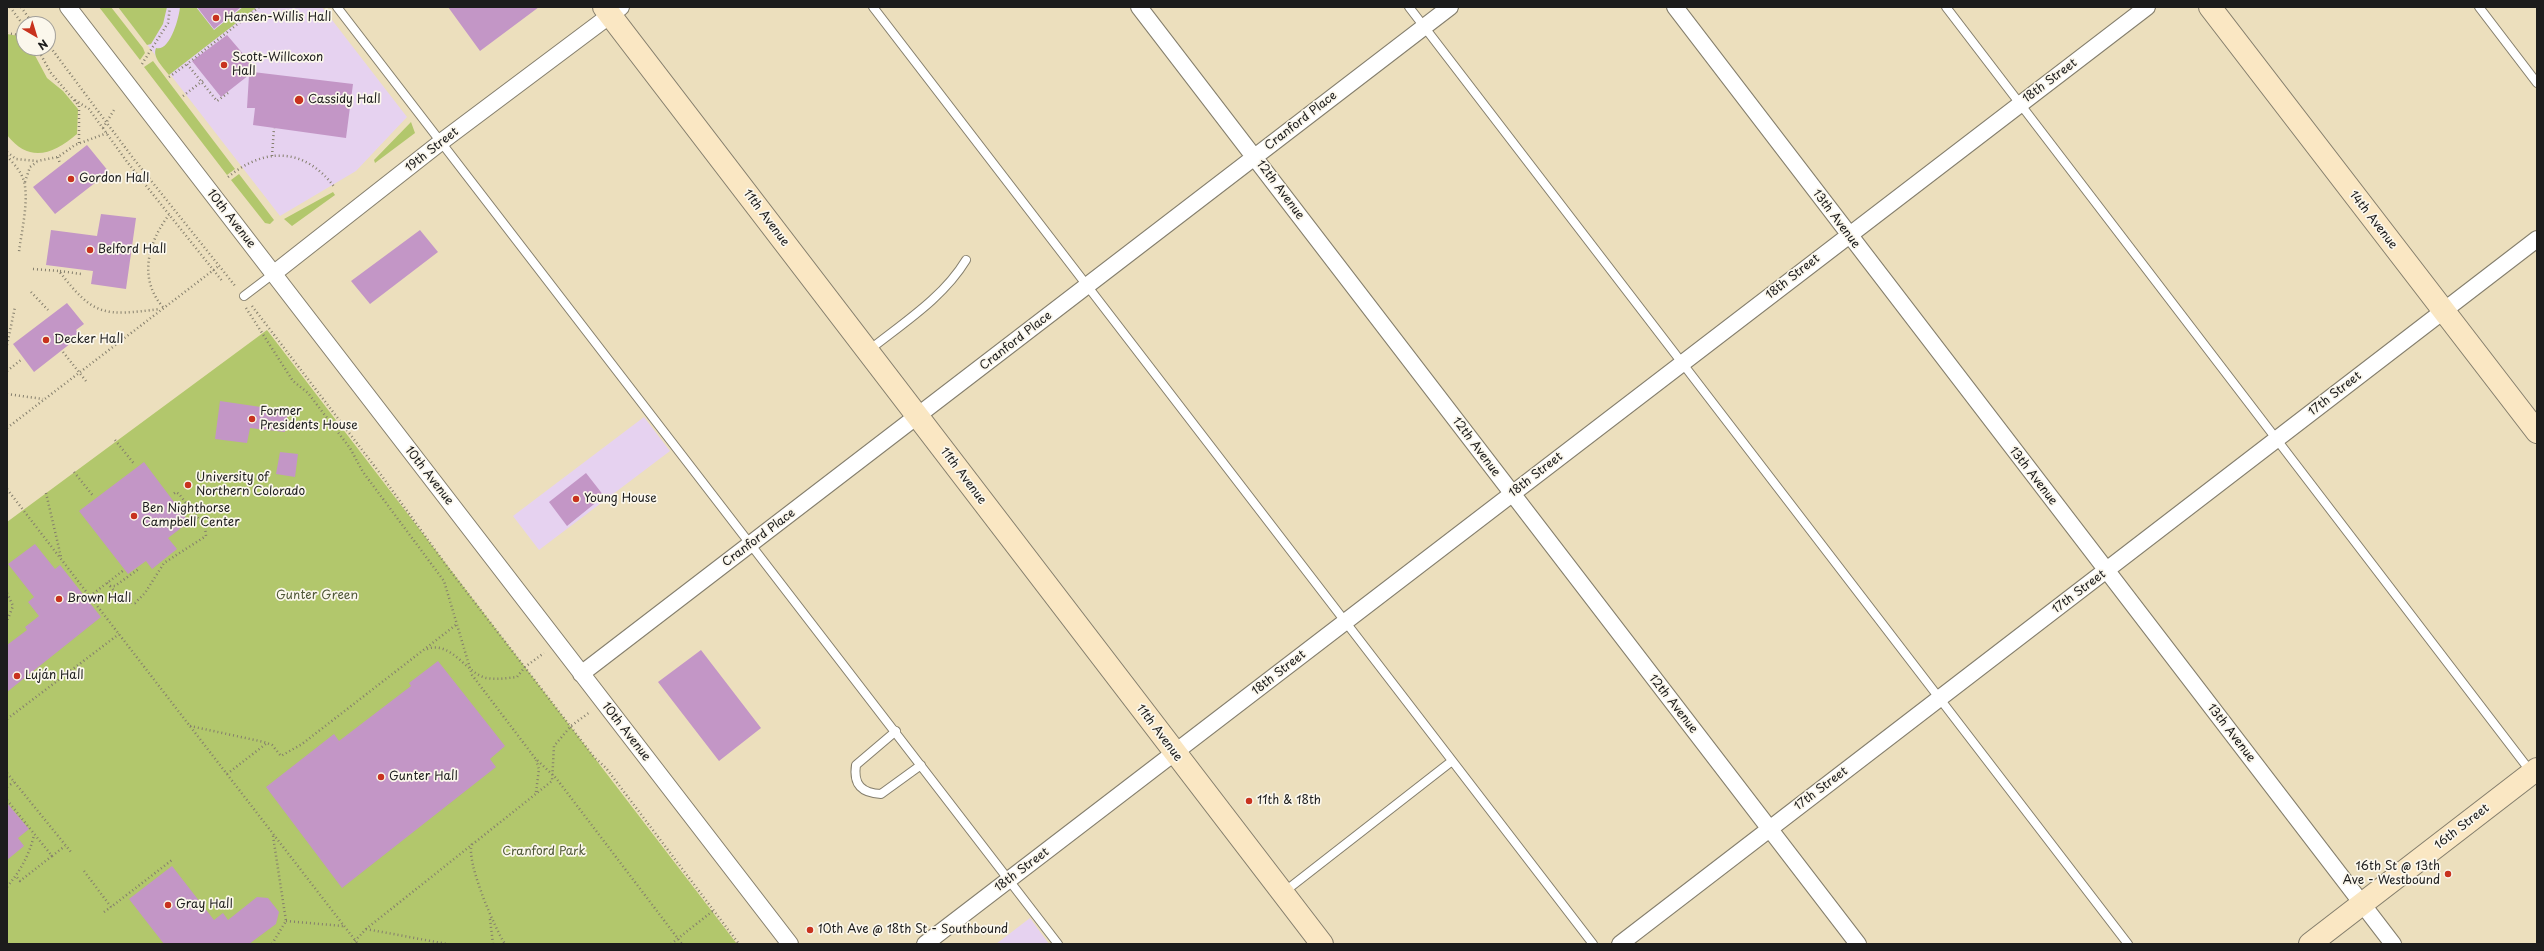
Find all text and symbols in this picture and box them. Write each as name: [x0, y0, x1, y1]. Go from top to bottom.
place label: Hansen-Willis Hall: [224, 11, 331, 25]
marker: Hansen-Willis Hall: [211, 13, 221, 23]
north arrow: [16, 16, 56, 56]
text: N: [34, 36, 52, 54]
place label: Scott-Willcoxon Hall: [232, 51, 323, 79]
street label: 18th Street: [2020, 56, 2080, 106]
marker: Scott-Willcoxon Hall: [219, 60, 229, 70]
street label: Cranford Place: [1262, 88, 1340, 154]
place label: Cassidy Hall: [308, 93, 380, 107]
marker: Cassidy Hall: [293, 94, 305, 106]
street label: 19th Street: [402, 125, 462, 175]
street label: 12th Avenue: [1253, 157, 1307, 223]
place label: Gordon Hall: [79, 172, 149, 186]
marker: Gordon Hall: [66, 174, 76, 184]
street label: 10th Avenue: [204, 187, 258, 251]
street label: 11th Avenue: [740, 187, 792, 249]
street label: 13th Avenue: [1809, 187, 1863, 251]
street label: 14th Avenue: [2346, 188, 2400, 252]
place label: Belford Hall: [98, 243, 166, 257]
marker: Belford Hall: [85, 245, 95, 255]
street label: 18th Street: [1763, 251, 1823, 303]
street label: Cranford Place: [977, 308, 1055, 374]
place label: Decker Hall: [54, 333, 123, 347]
marker: Decker Hall: [41, 335, 51, 345]
street label: 17th Street: [2306, 369, 2364, 419]
place label: Former Presidents House: [260, 405, 358, 433]
marker: Former Presidents House: [247, 414, 257, 424]
street label: 12th Avenue: [1449, 414, 1503, 480]
street label: 10th Avenue: [402, 444, 456, 508]
street label: 13th Avenue: [2006, 444, 2060, 508]
street label: 11th Avenue: [937, 445, 989, 507]
street label: 18th Street: [1506, 449, 1566, 501]
place label: University of Northern Colorado: [196, 471, 305, 499]
marker: University of Northern Colorado: [183, 480, 193, 490]
place label: Young House: [584, 492, 657, 506]
marker: Young House: [571, 494, 581, 504]
place label: Ben Nighthorse Campbell Center: [142, 502, 240, 530]
street label: Cranford Place: [720, 506, 798, 570]
marker: Ben Nighthorse Campbell Center: [129, 511, 139, 521]
street label: 17th Street: [2049, 567, 2109, 617]
park label: Gunter Green: [276, 589, 358, 603]
place label: Brown Hall: [67, 592, 131, 606]
marker: Brown Hall: [54, 594, 64, 604]
street label: 18th Street: [1249, 647, 1309, 699]
place label: Luján Hall: [25, 669, 84, 683]
marker: Luján Hall: [12, 671, 22, 681]
street label: 12th Avenue: [1646, 672, 1700, 736]
street label: 10th Avenue: [599, 700, 653, 764]
street label: 13th Avenue: [2204, 701, 2258, 765]
street label: 11th Avenue: [1133, 702, 1185, 764]
street label: 17th Street: [1791, 764, 1851, 814]
place label: Gunter Hall: [389, 770, 458, 784]
marker: Gunter Hall: [376, 772, 386, 782]
place label: 11th & 18th: [1257, 794, 1321, 808]
marker: 11th & 18th: [1244, 796, 1254, 806]
street label: 16th Street: [2432, 801, 2492, 853]
park label: Cranford Park: [502, 845, 586, 859]
street label: 18th Street: [992, 845, 1052, 895]
place label: 16th St @ 13th Ave - Westbound: [2343, 860, 2440, 888]
marker: 16th St @ 13th Ave - Westbound: [2443, 869, 2453, 879]
place label: Gray Hall: [176, 898, 233, 912]
marker: Gray Hall: [163, 900, 173, 910]
place label: 10th Ave @ 18th St - Southbound: [818, 923, 1008, 937]
marker: 10th Ave @ 18th St - Southbound: [805, 925, 815, 935]

